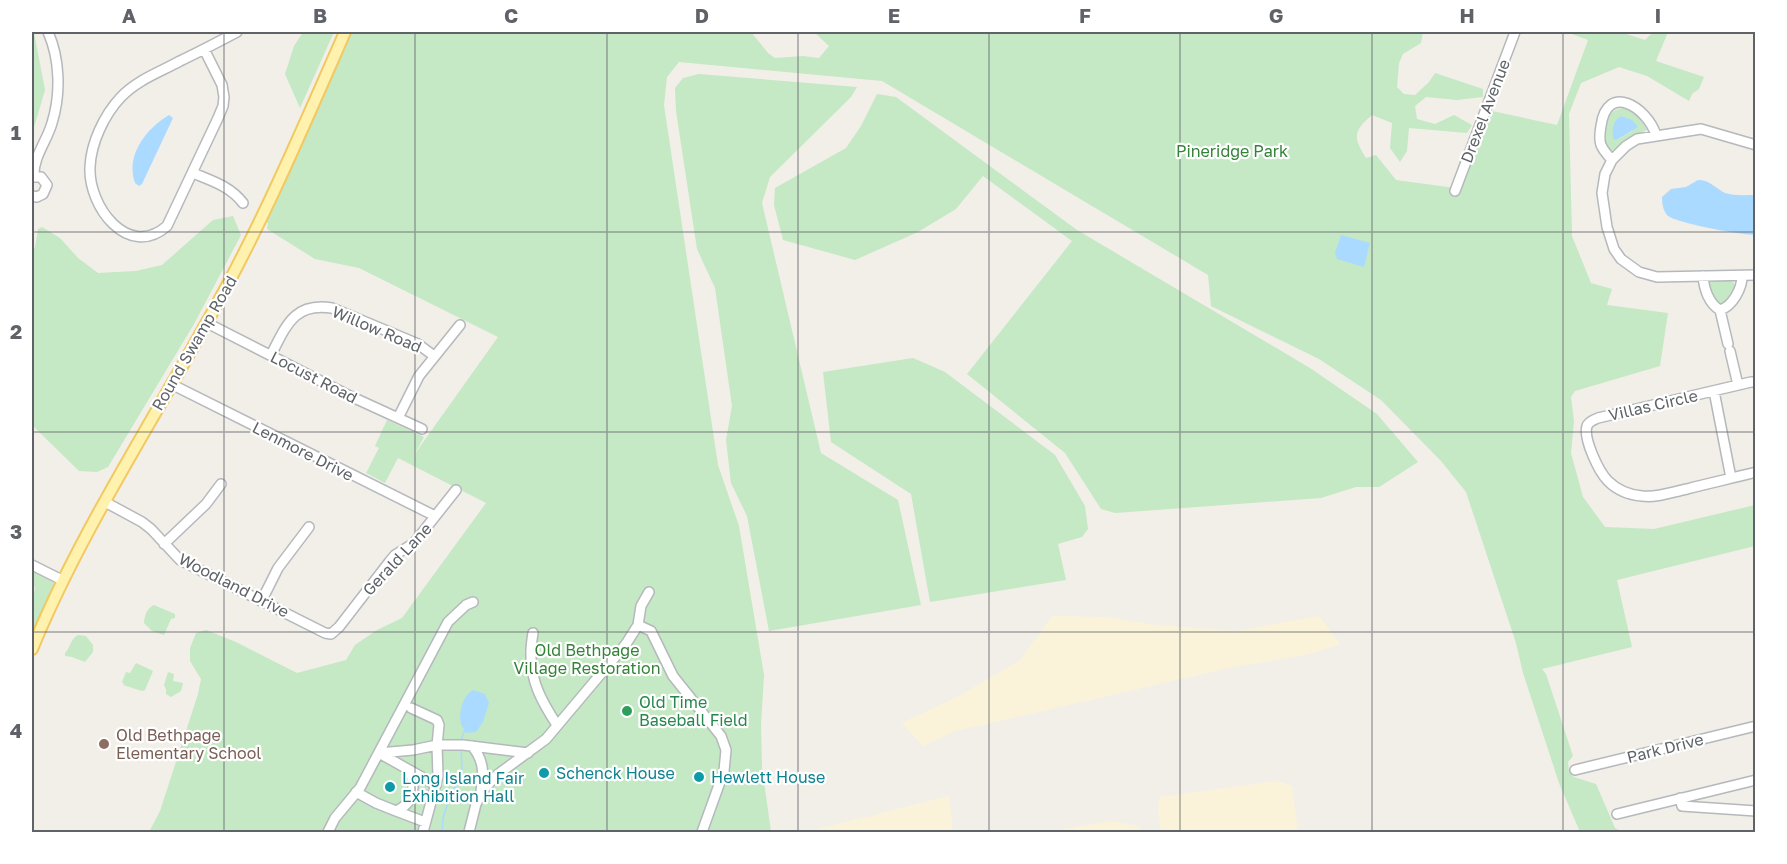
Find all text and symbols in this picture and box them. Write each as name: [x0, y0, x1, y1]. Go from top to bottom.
text: A: [122, 3, 136, 27]
text: B: [313, 3, 327, 27]
text: C: [504, 3, 518, 27]
text: D: [695, 3, 709, 27]
text: E: [888, 3, 900, 27]
text: F: [1079, 3, 1091, 27]
text: G: [1269, 3, 1283, 27]
text: H: [1459, 3, 1475, 27]
text: I: [1655, 3, 1661, 27]
street label: Drexel Avenue: [1456, 56, 1514, 166]
text: 1: [11, 120, 21, 144]
park label: Pineridge Park: [1176, 141, 1288, 161]
street label: Round Swamp Road: [147, 272, 241, 414]
street label: Willow Road: [329, 301, 425, 357]
text: 2: [10, 319, 22, 343]
street label: Locust Road: [267, 347, 361, 407]
street label: Villas Circle: [1606, 385, 1700, 425]
street label: Lenmore Drive: [249, 417, 357, 485]
text: 3: [10, 519, 22, 543]
street label: Gerald Lane: [358, 519, 436, 599]
street label: Woodland Drive: [175, 549, 293, 621]
park label: Old Bethpage Village Restoration: [514, 640, 660, 678]
place label: Old Time Baseball Field: [639, 692, 748, 730]
marker: Old Time Baseball Field: [620, 704, 634, 718]
text: 4: [10, 718, 22, 742]
place label: Old Bethpage Elementary School: [116, 725, 261, 763]
street label: Park Drive: [1625, 729, 1705, 767]
marker: Old Bethpage Elementary School: [97, 737, 111, 751]
place label: Schenck House: [556, 763, 675, 783]
marker: Schenck House: [537, 766, 551, 780]
place label: Hewlett House: [711, 767, 825, 787]
place label: Long Island Fair Exhibition Hall: [402, 768, 524, 806]
marker: Hewlett House: [692, 770, 706, 784]
marker: Long Island Fair Exhibition Hall: [383, 780, 397, 794]

